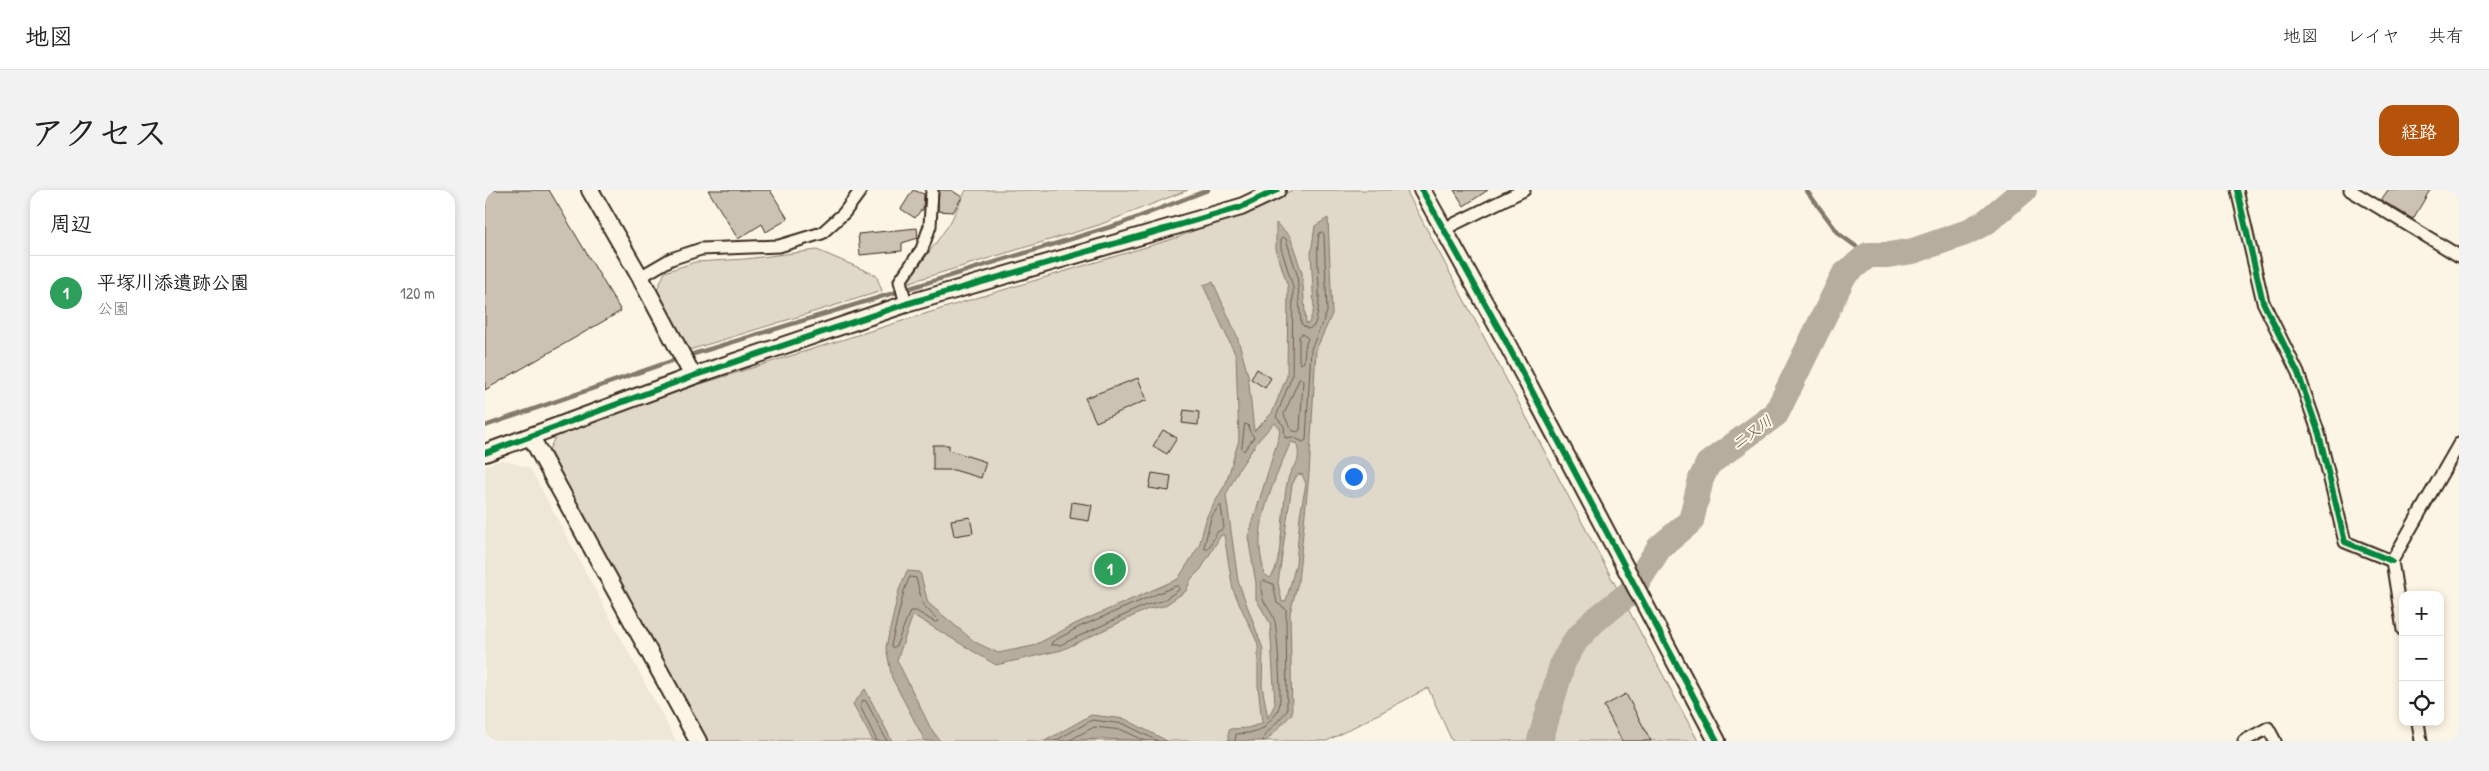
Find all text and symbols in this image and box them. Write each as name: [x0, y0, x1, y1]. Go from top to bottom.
text: 地図: [25, 20, 73, 52]
text: 地図: [2283, 23, 2319, 48]
text: レイヤ: [2347, 23, 2400, 48]
text: 共有: [2428, 23, 2464, 48]
button: 経路: [2379, 105, 2459, 156]
text: アクセス: [30, 109, 168, 156]
text: 周辺: [50, 209, 92, 238]
text: 平塚川添遺跡公園: [97, 269, 249, 295]
text: 1: [63, 282, 69, 304]
text: 120 m: [400, 282, 435, 304]
text: 公園: [97, 297, 129, 319]
water label: 二又川: [1728, 410, 1776, 454]
your location: [1341, 464, 1367, 490]
pin: 1: [1094, 550, 1126, 588]
map controls: [2399, 591, 2444, 726]
button: +: [2399, 591, 2444, 636]
button: −: [2399, 636, 2444, 681]
button: locate: [2399, 681, 2444, 726]

